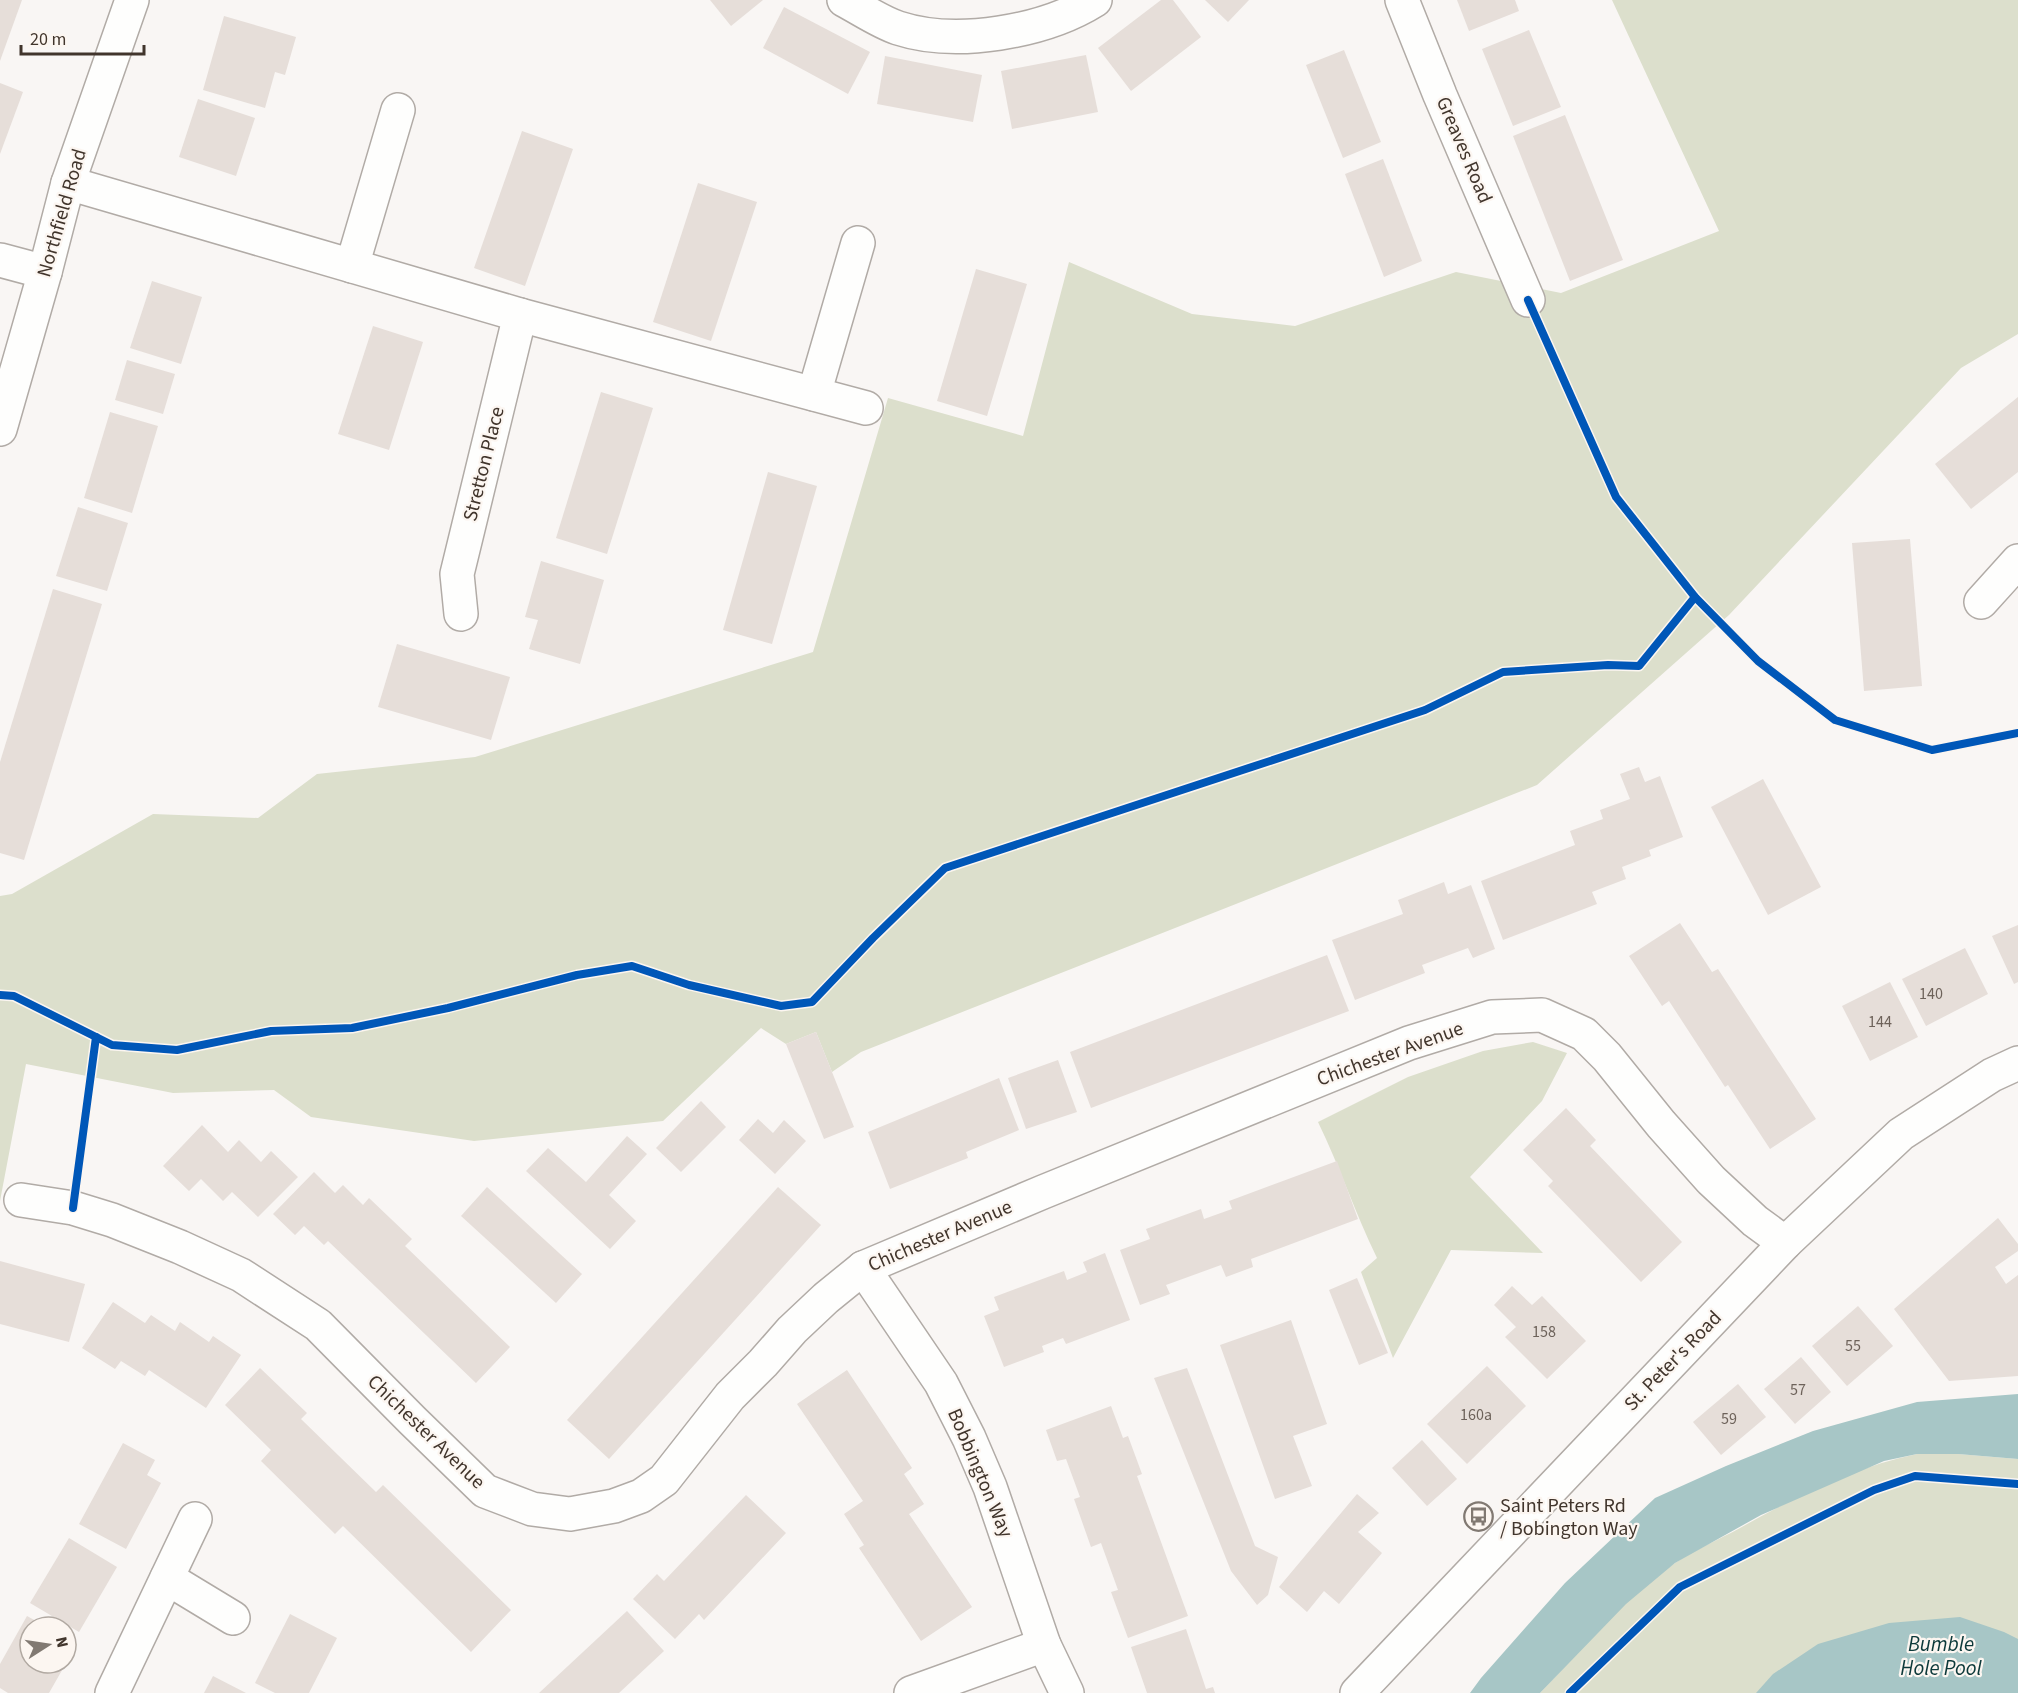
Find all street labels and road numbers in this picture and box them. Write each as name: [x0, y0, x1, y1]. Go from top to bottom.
street label: Greaves Road: [1429, 92, 1499, 208]
street label: Northfield Road: [30, 146, 94, 280]
street label: Stretton Place: [456, 404, 512, 524]
street label: Chichester Avenue: [1313, 1014, 1467, 1094]
street label: Chichester Avenue: [864, 1193, 1016, 1279]
street label: St. Peter's Road: [1618, 1305, 1728, 1417]
street label: Chichester Avenue: [361, 1368, 491, 1496]
street label: Bobbington Way: [940, 1404, 1020, 1542]

